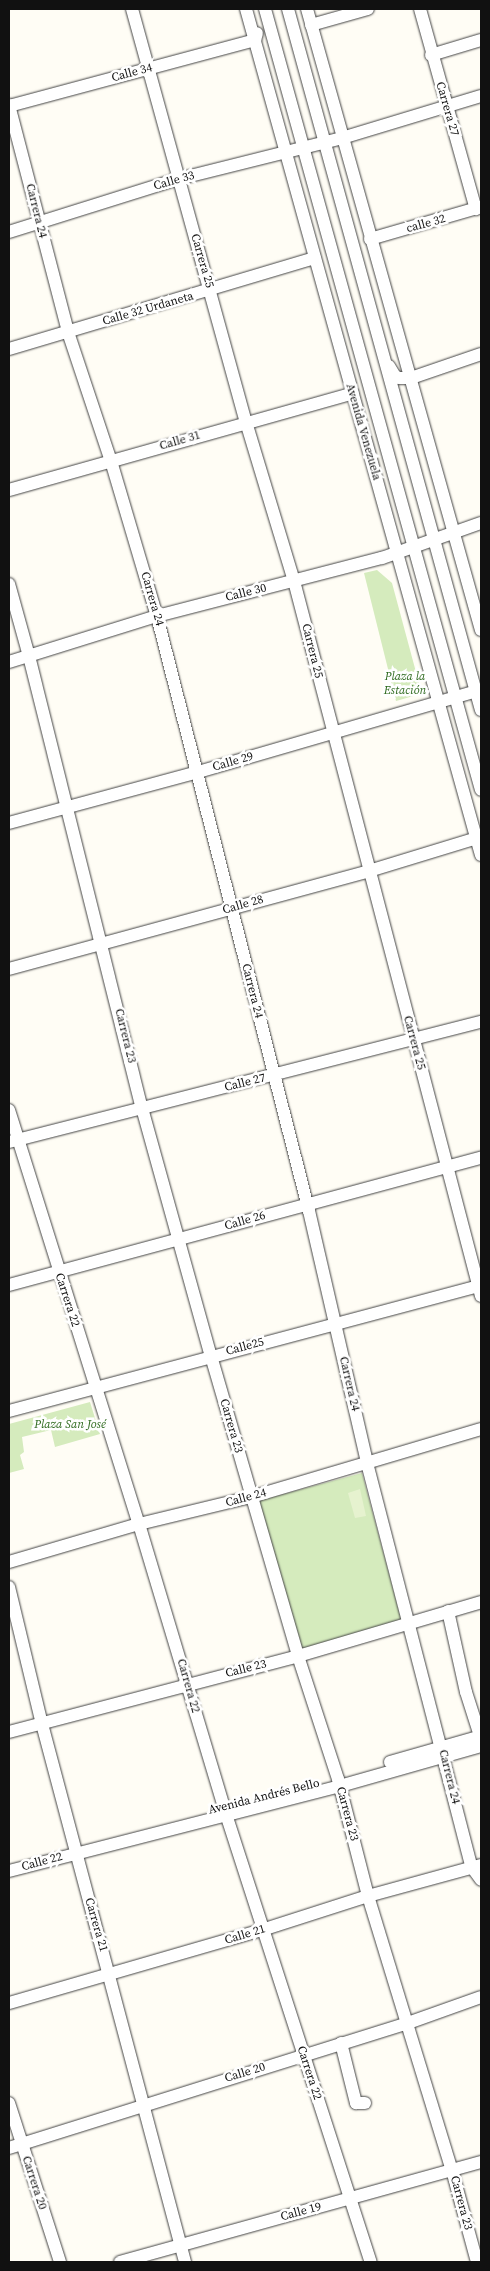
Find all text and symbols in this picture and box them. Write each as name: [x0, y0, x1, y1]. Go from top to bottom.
street label: Calle 34: [110, 61, 154, 85]
street label: Carrera 27: [432, 80, 462, 138]
street label: Calle 33: [152, 168, 196, 194]
street label: Carrera 24: [22, 182, 50, 240]
street label: calle 32: [405, 212, 447, 236]
street label: Carrera 25: [187, 232, 217, 290]
street label: Calle 32 Urdaneta: [101, 289, 195, 329]
street label: Avenida Venezuela: [342, 382, 384, 482]
street label: Calle 31: [158, 428, 202, 454]
street label: Carrera 24: [137, 570, 167, 628]
street label: Calle 30: [224, 581, 268, 605]
street label: Carrera 25: [298, 622, 326, 680]
park label: Plaza la Estación: [384, 670, 426, 698]
street label: Calle 29: [211, 749, 255, 775]
street label: Calle 28: [221, 892, 265, 918]
street label: Carrera 24: [238, 962, 266, 1020]
street label: Carrera 23: [111, 1007, 139, 1065]
street label: Carrera 25: [400, 1014, 428, 1072]
street label: Calle 27: [223, 1071, 267, 1095]
street label: Calle 26: [223, 1208, 267, 1234]
street label: Carrera 22: [52, 1271, 82, 1329]
street label: Calle25: [224, 1335, 266, 1359]
street label: Carrera 24: [336, 1355, 362, 1413]
street label: Carrera 23: [216, 1397, 246, 1455]
park label: Plaza San José: [34, 1418, 106, 1432]
street label: Calle 24: [224, 1486, 268, 1510]
street label: Carrera 22: [173, 1657, 203, 1715]
street label: Calle 23: [224, 1657, 268, 1681]
street label: Carrera 24: [435, 1748, 463, 1806]
street label: Avenida Andrés Bello: [207, 1776, 321, 1818]
street label: Carrera 23: [333, 1785, 361, 1843]
street label: Calle 22: [20, 1850, 64, 1874]
street label: Carrera 21: [81, 1896, 111, 1954]
street label: Calle 21: [223, 1922, 267, 1948]
street label: Carrera 22: [294, 2044, 324, 2102]
street label: Calle 20: [223, 2060, 267, 2086]
street label: Carrera 20: [19, 2154, 49, 2212]
street label: Carrera 23: [447, 2174, 475, 2232]
street label: Calle 19: [279, 2200, 323, 2224]

